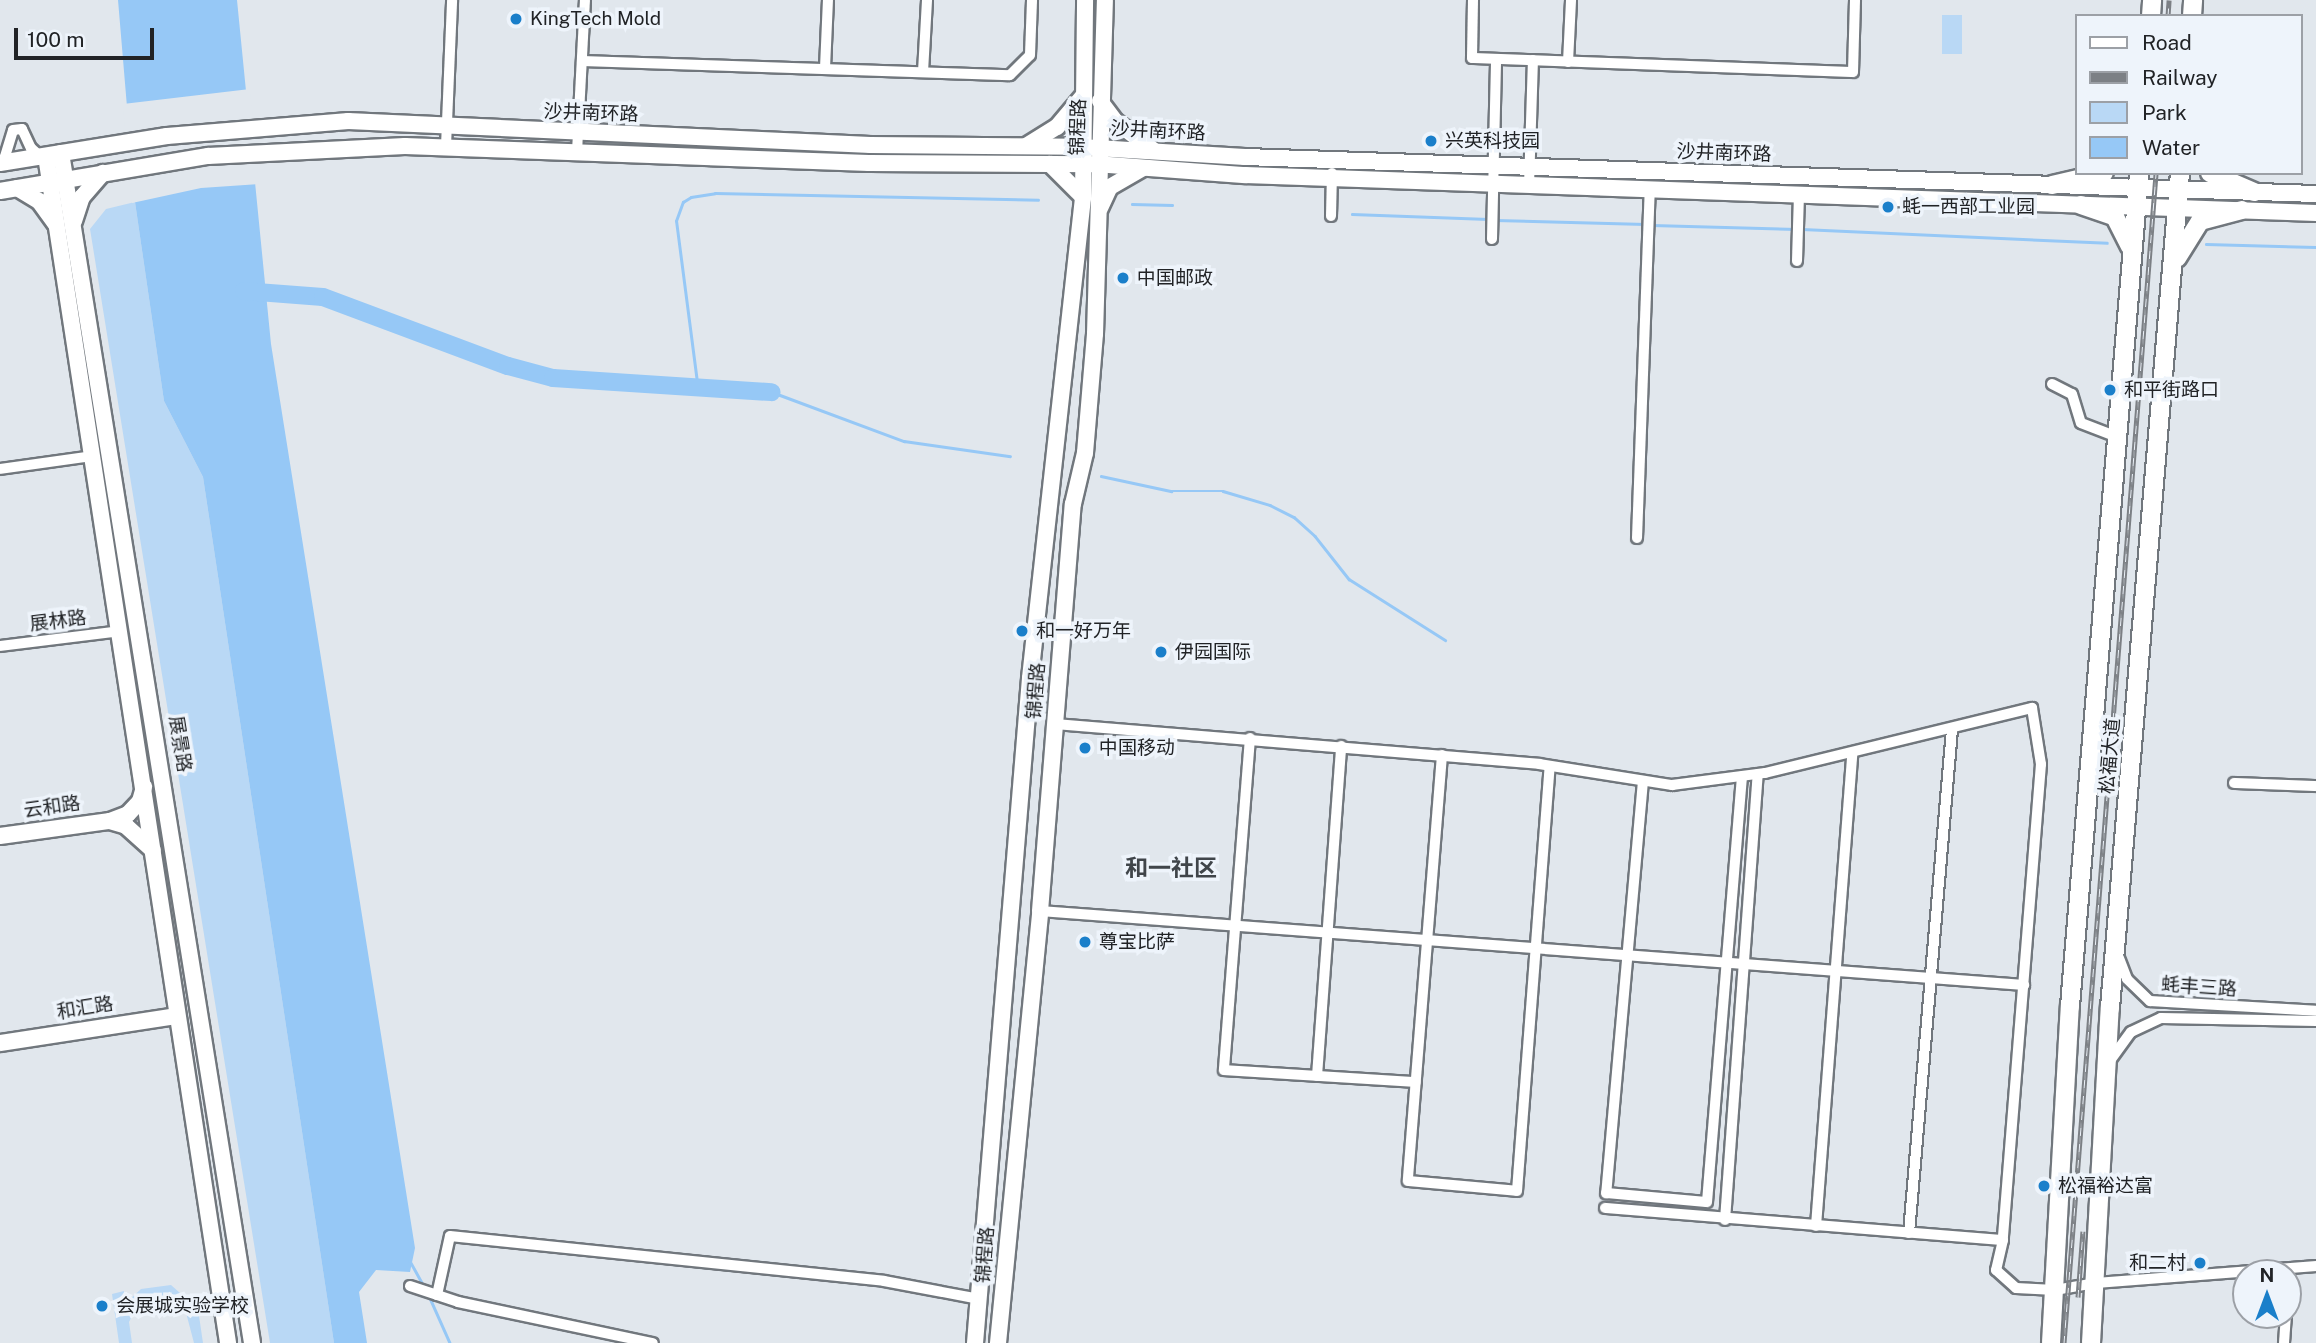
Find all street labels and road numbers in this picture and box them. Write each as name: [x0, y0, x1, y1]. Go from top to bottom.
street label: 锦程路: [1066, 98, 1090, 156]
street label: 沙井南环路: [543, 100, 639, 126]
street label: 沙井南环路: [1110, 117, 1206, 145]
street label: 沙井南环路: [1676, 140, 1772, 166]
street label: 展林路: [28, 606, 88, 636]
street label: 锦程路: [1022, 662, 1050, 720]
street label: 展景路: [164, 714, 196, 774]
street label: 松福大道: [2095, 717, 2125, 795]
street label: 云和路: [22, 792, 82, 822]
street label: 蚝丰三路: [2160, 973, 2238, 1001]
street label: 和汇路: [55, 992, 115, 1024]
street label: 锦程路: [971, 1226, 999, 1284]

